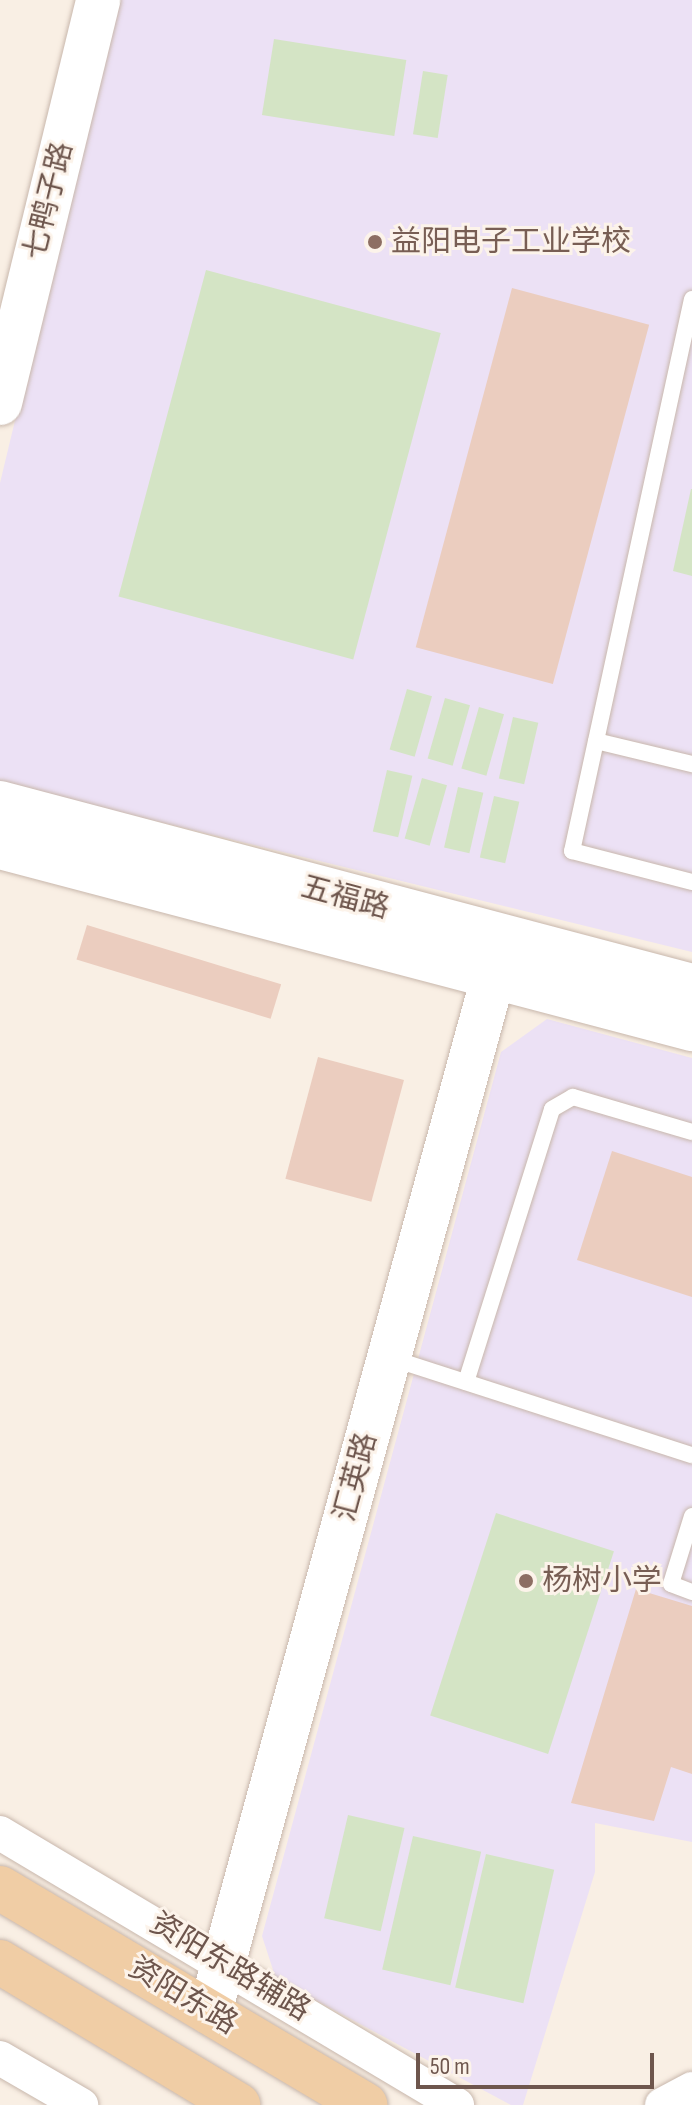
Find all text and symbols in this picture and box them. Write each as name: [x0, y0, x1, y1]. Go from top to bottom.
street label: 七鸭子路: [17, 138, 81, 264]
place label: 益阳电子工业学校: [391, 224, 631, 260]
marker: 益阳电子工业学校: [366, 233, 384, 251]
street label: 五福路: [297, 869, 393, 927]
street label: 汇英路: [327, 1429, 385, 1525]
place label: 杨树小学: [542, 1563, 662, 1599]
marker: 杨树小学: [517, 1572, 535, 1590]
street label: 资阳东路辅路: [144, 1905, 316, 2029]
street label: 资阳东路: [122, 1950, 244, 2042]
scale bar: [420, 2037, 658, 2087]
text: 50 m: [430, 2052, 470, 2081]

